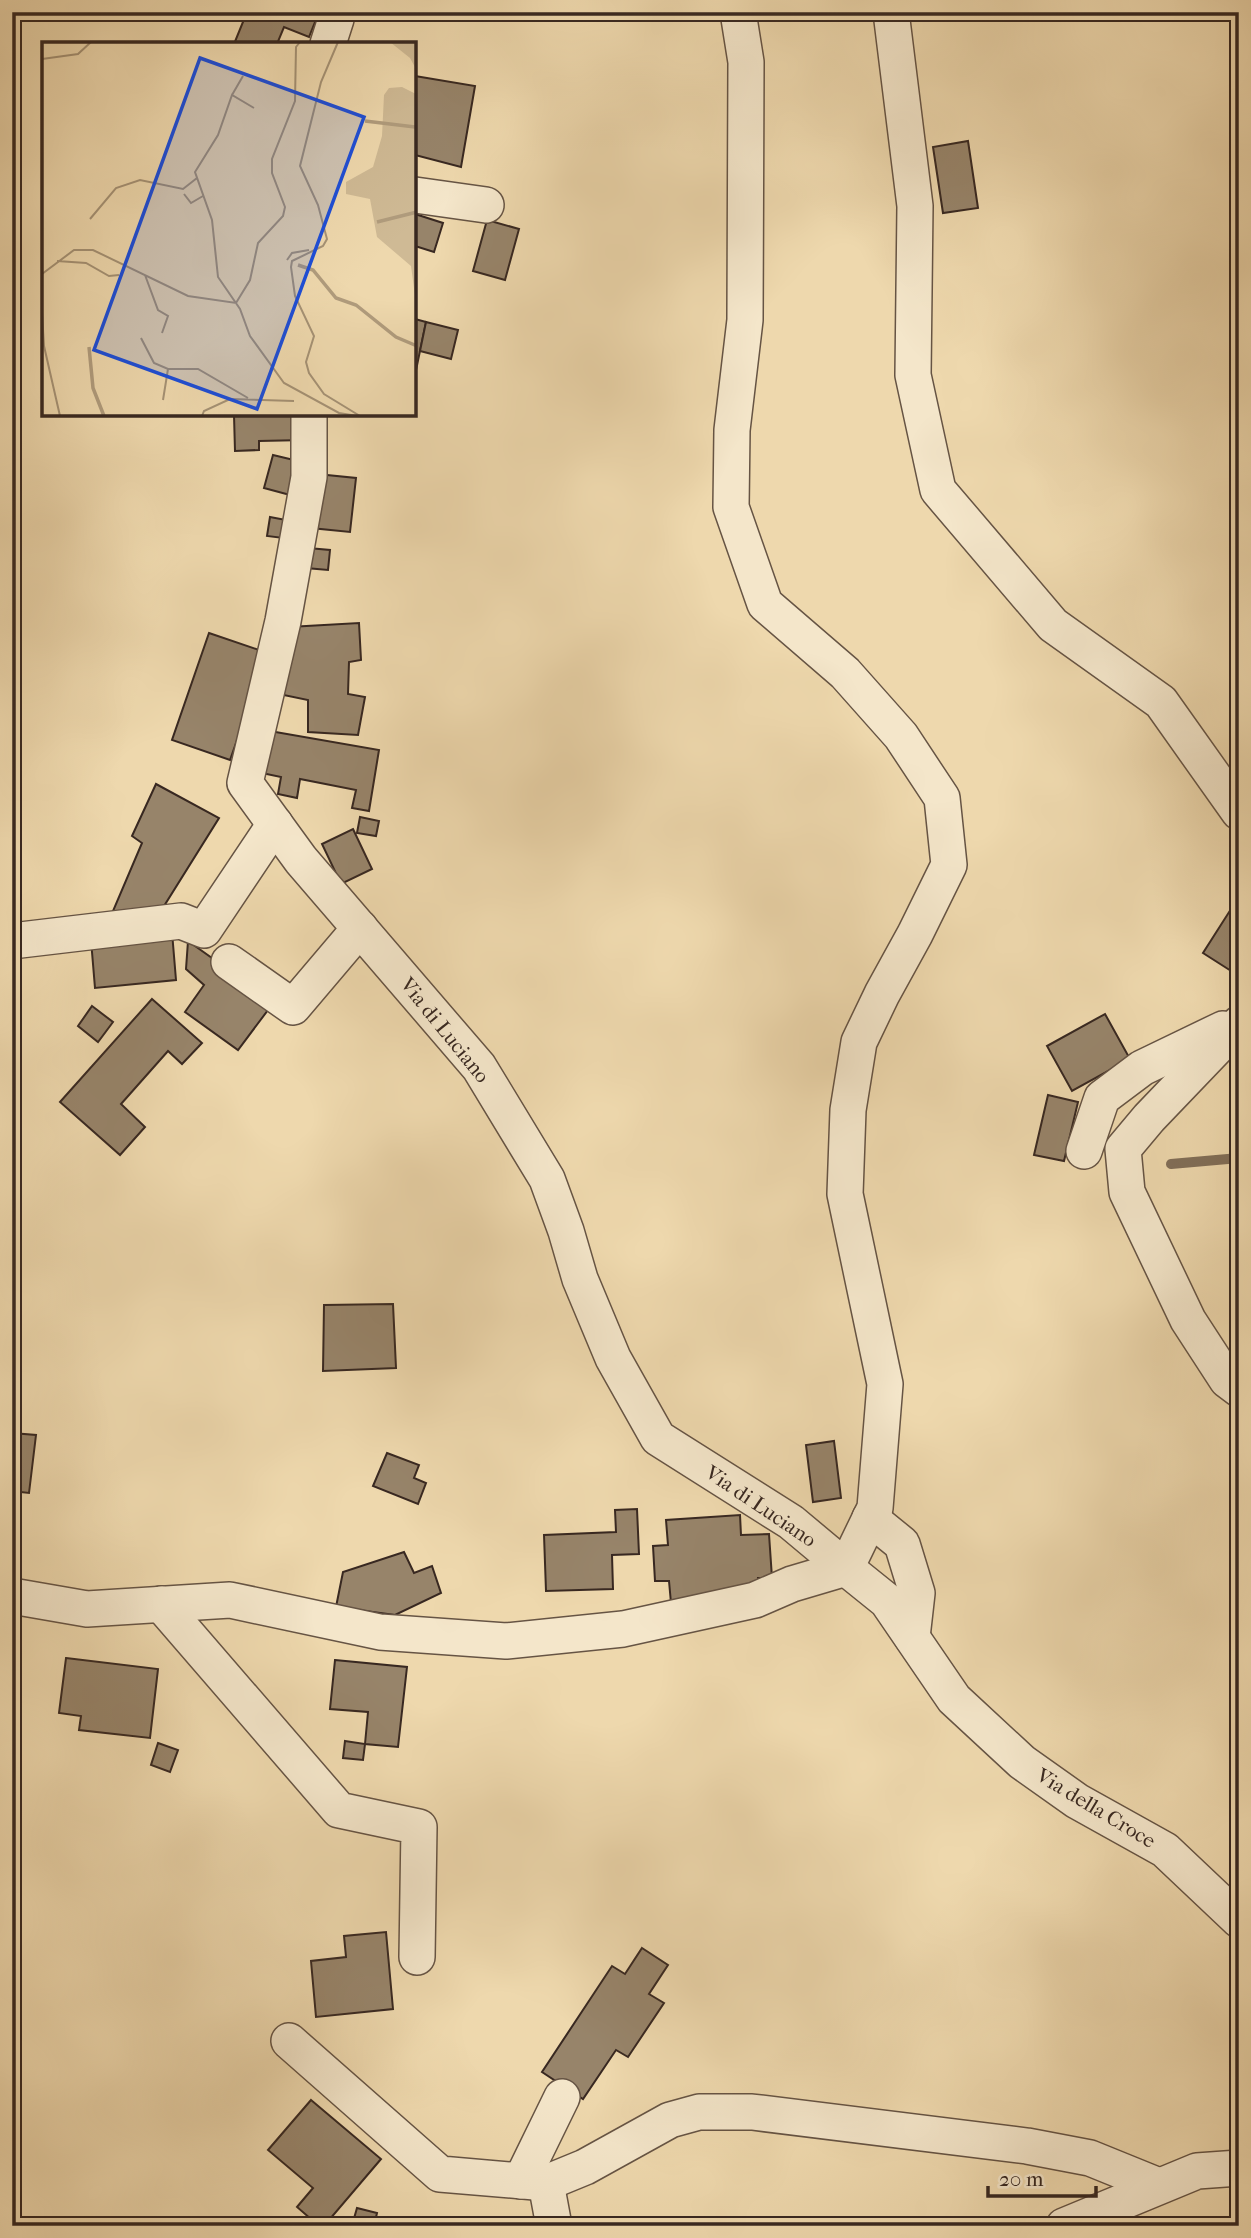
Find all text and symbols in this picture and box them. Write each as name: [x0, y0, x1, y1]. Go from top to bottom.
inset map: [42, 42, 416, 416]
street label: Via di Luciano: [395, 972, 495, 1087]
street label: Via di Luciano: [700, 1460, 821, 1552]
street label: Via della Croce: [1031, 1762, 1160, 1853]
scale bar: [988, 2154, 1097, 2198]
text: 20 m: [999, 2167, 1044, 2191]

